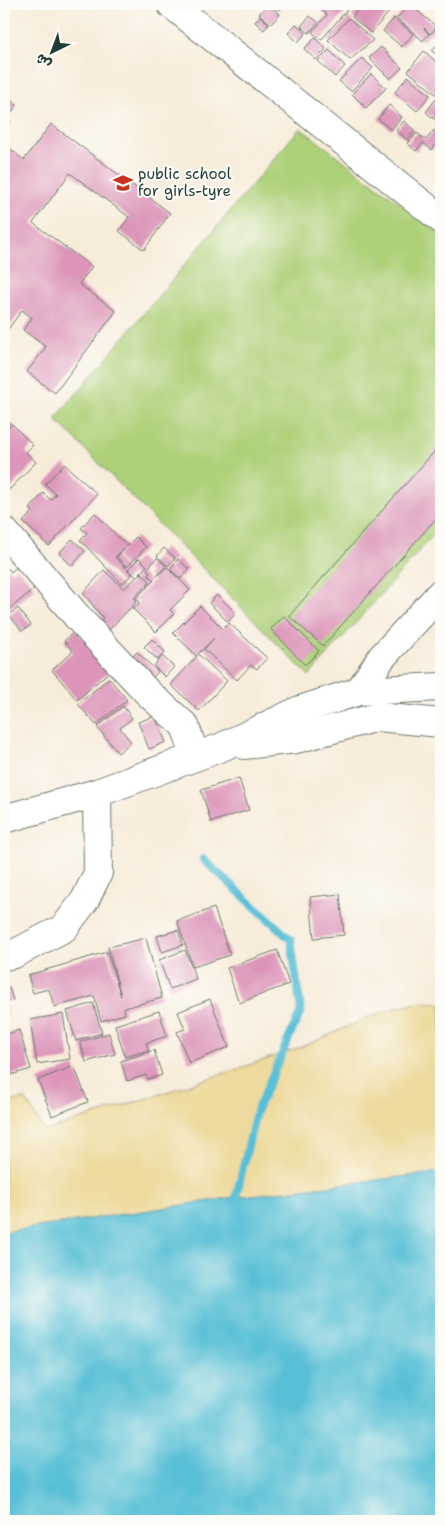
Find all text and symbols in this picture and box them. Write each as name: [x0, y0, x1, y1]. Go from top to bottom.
north arrow: [28, 28, 78, 78]
text: ش: [32, 50, 55, 74]
place label: public school for girls-tyre: [138, 164, 232, 201]
school or university icon: public school for girls-tyre: [112, 172, 134, 194]

